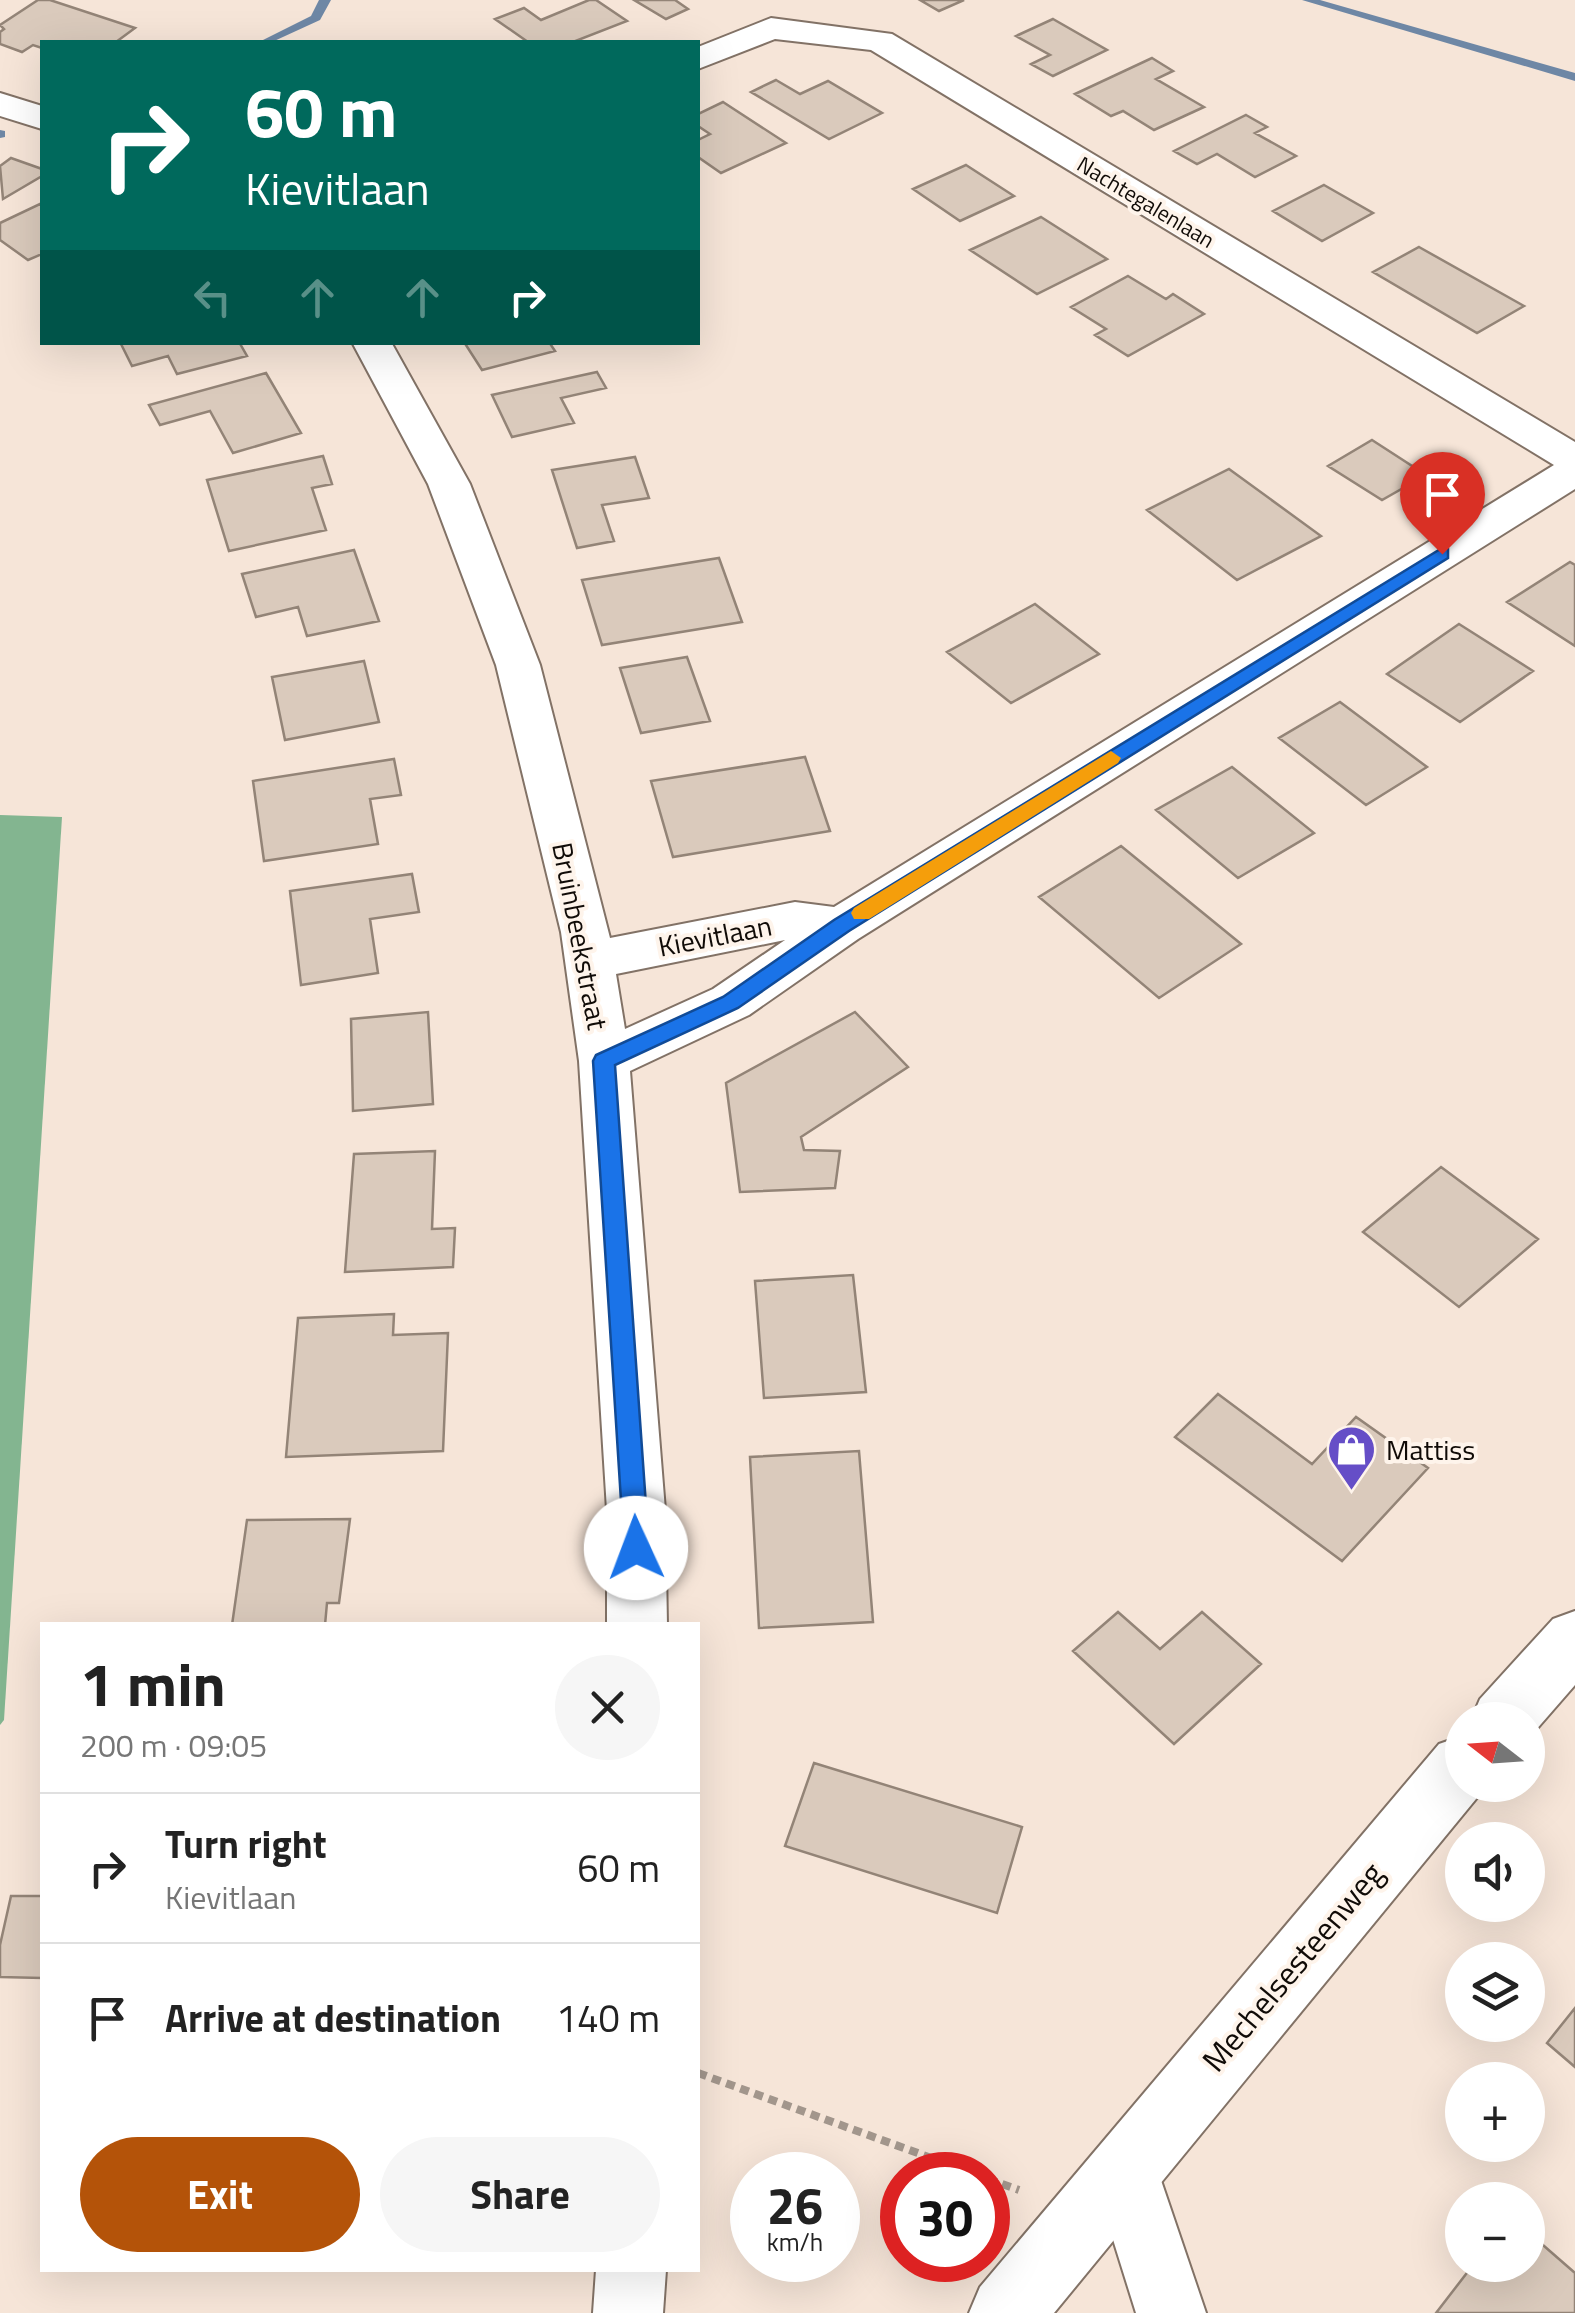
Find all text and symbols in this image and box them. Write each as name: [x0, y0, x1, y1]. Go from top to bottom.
text: 60 m: [245, 58, 398, 164]
icon: right: [80, 80, 210, 210]
street label: Nachtegalenlaan: [1071, 147, 1221, 257]
text: Kievitlaan: [245, 154, 430, 222]
icon: left: [185, 270, 240, 325]
icon: ahead: [290, 270, 345, 325]
icon: ahead: [395, 270, 450, 325]
icon: right: [500, 270, 555, 325]
pin: [1400, 452, 1485, 555]
icon: arrive: [1415, 467, 1470, 522]
street label: Bruinbeekstraat: [541, 839, 620, 1033]
street label: Kievitlaan: [654, 903, 775, 968]
shop icon: Mattiss: [1325, 1424, 1377, 1492]
place label: Mattiss: [1386, 1428, 1475, 1471]
position arrow: [584, 1496, 688, 1600]
text: 1 min: [80, 1638, 226, 1729]
button: close: [555, 1655, 660, 1760]
north arrow: [1445, 1702, 1545, 1802]
map controls: [1445, 1702, 1545, 2282]
text: 200 m · 09:05: [80, 1721, 267, 1769]
text: Turn right: [165, 1815, 327, 1873]
button: sound: [1445, 1822, 1545, 1922]
text: 60 m: [577, 1839, 660, 1897]
icon: right: [80, 1841, 135, 1896]
street label: Mechelsesteenweg: [1190, 1851, 1394, 2082]
text: Kievitlaan: [165, 1873, 296, 1921]
button: layers: [1445, 1942, 1545, 2042]
text: Arrive at destination: [165, 1989, 501, 2047]
text: 140 m: [556, 1989, 660, 2047]
icon: arrive: [80, 1991, 135, 2046]
button: +: [1445, 2062, 1545, 2162]
button: Exit: [80, 2137, 360, 2252]
button: Share: [380, 2137, 660, 2252]
speed limit sign: 30: [880, 2152, 1010, 2282]
text: 26: [767, 2167, 823, 2243]
button: −: [1445, 2182, 1545, 2282]
text: km/h: [767, 2223, 823, 2261]

